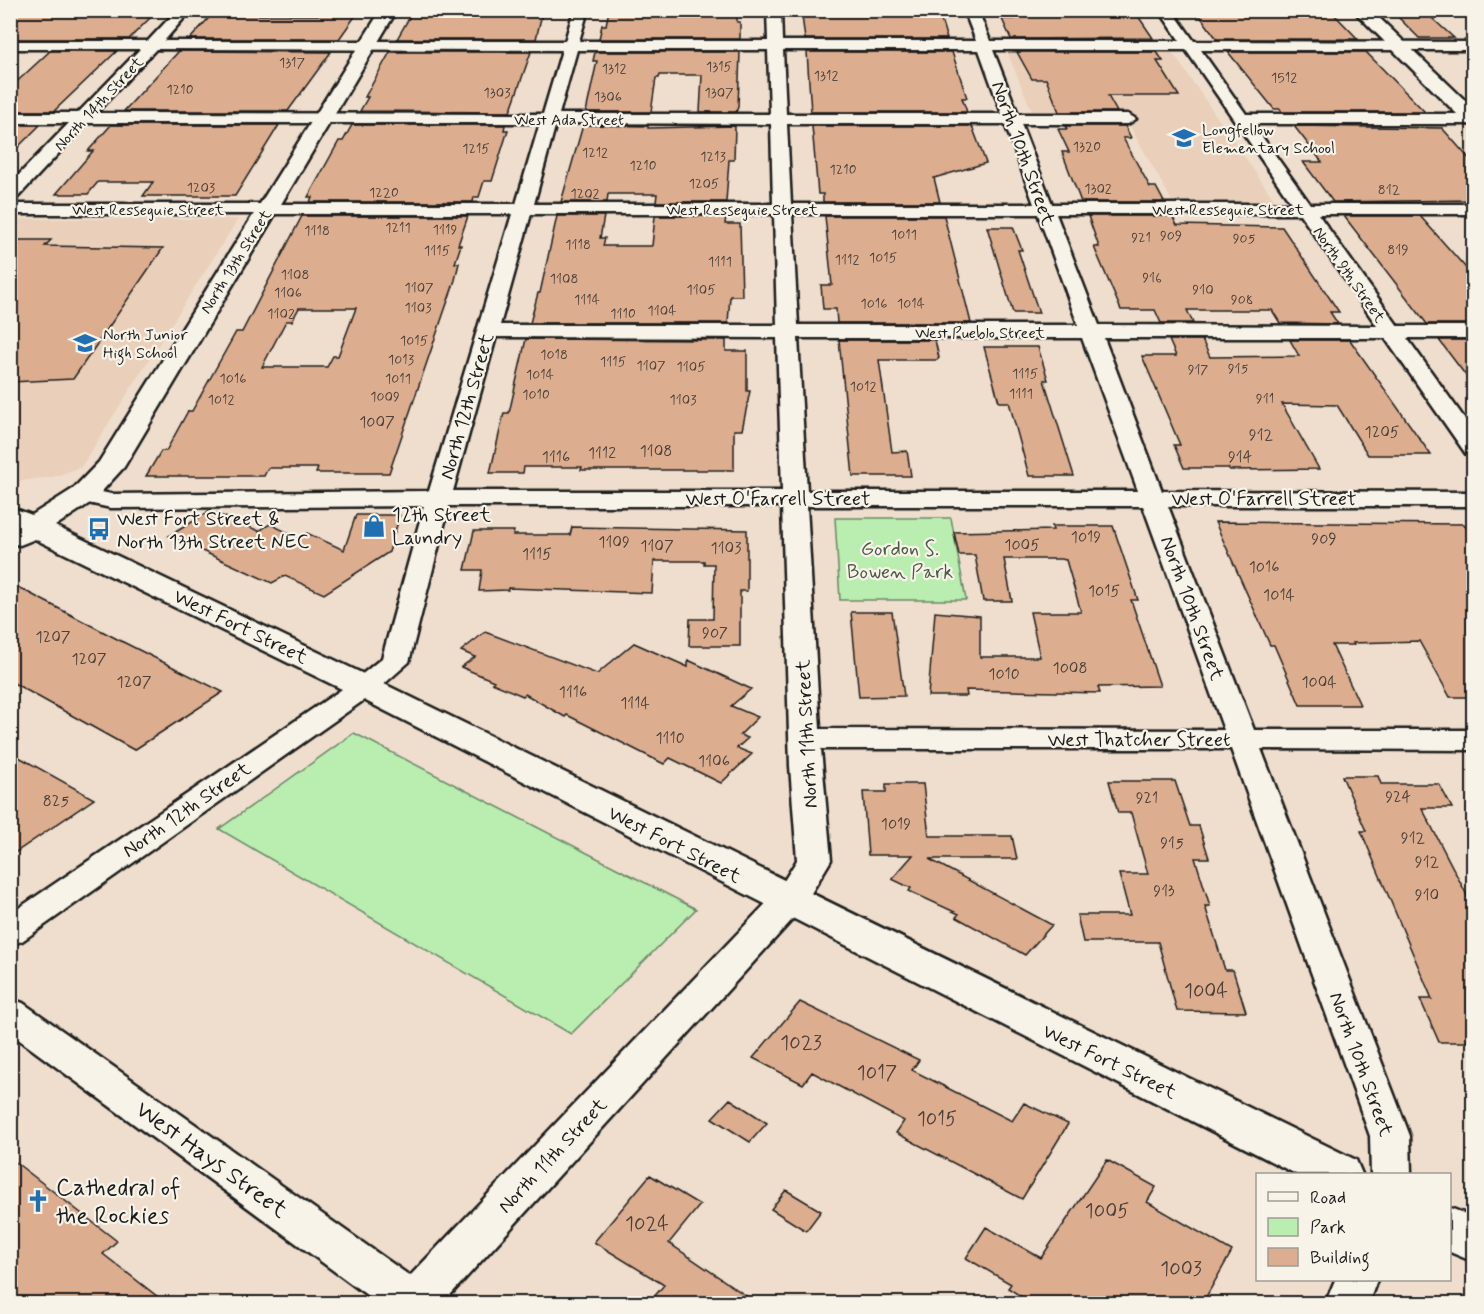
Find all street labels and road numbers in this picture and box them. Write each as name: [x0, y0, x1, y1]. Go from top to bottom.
street label: North 14th Street: [50, 52, 149, 156]
street label: North 10th Street: [984, 78, 1061, 230]
street label: West Ada Street: [514, 110, 624, 131]
street label: West Resseguie Street: [72, 200, 225, 221]
street label: West Resseguie Street: [666, 200, 819, 221]
street label: West Resseguie Street: [1152, 200, 1305, 221]
street label: North 13th Street: [196, 205, 277, 318]
street label: North 9th Street: [1308, 223, 1390, 328]
street label: West Pueblo Street: [915, 323, 1046, 344]
street label: North 12th Street: [434, 330, 501, 483]
street label: West O'Farrell Street: [685, 486, 871, 513]
street label: West O'Farrell Street: [1171, 486, 1357, 513]
street label: North 10th Street: [1153, 533, 1230, 685]
street label: West Fort Street: [169, 583, 312, 672]
street label: North 11th Street: [790, 659, 825, 809]
street label: West Thatcher Street: [1048, 727, 1230, 754]
street label: North 12th Street: [117, 756, 257, 865]
street label: West Fort Street: [603, 800, 746, 891]
street label: North 10th Street: [1322, 989, 1399, 1141]
street label: West Fort Street: [1038, 1018, 1181, 1107]
street label: North 11th Street: [492, 1092, 614, 1220]
street label: West Hays Street: [129, 1095, 293, 1226]

